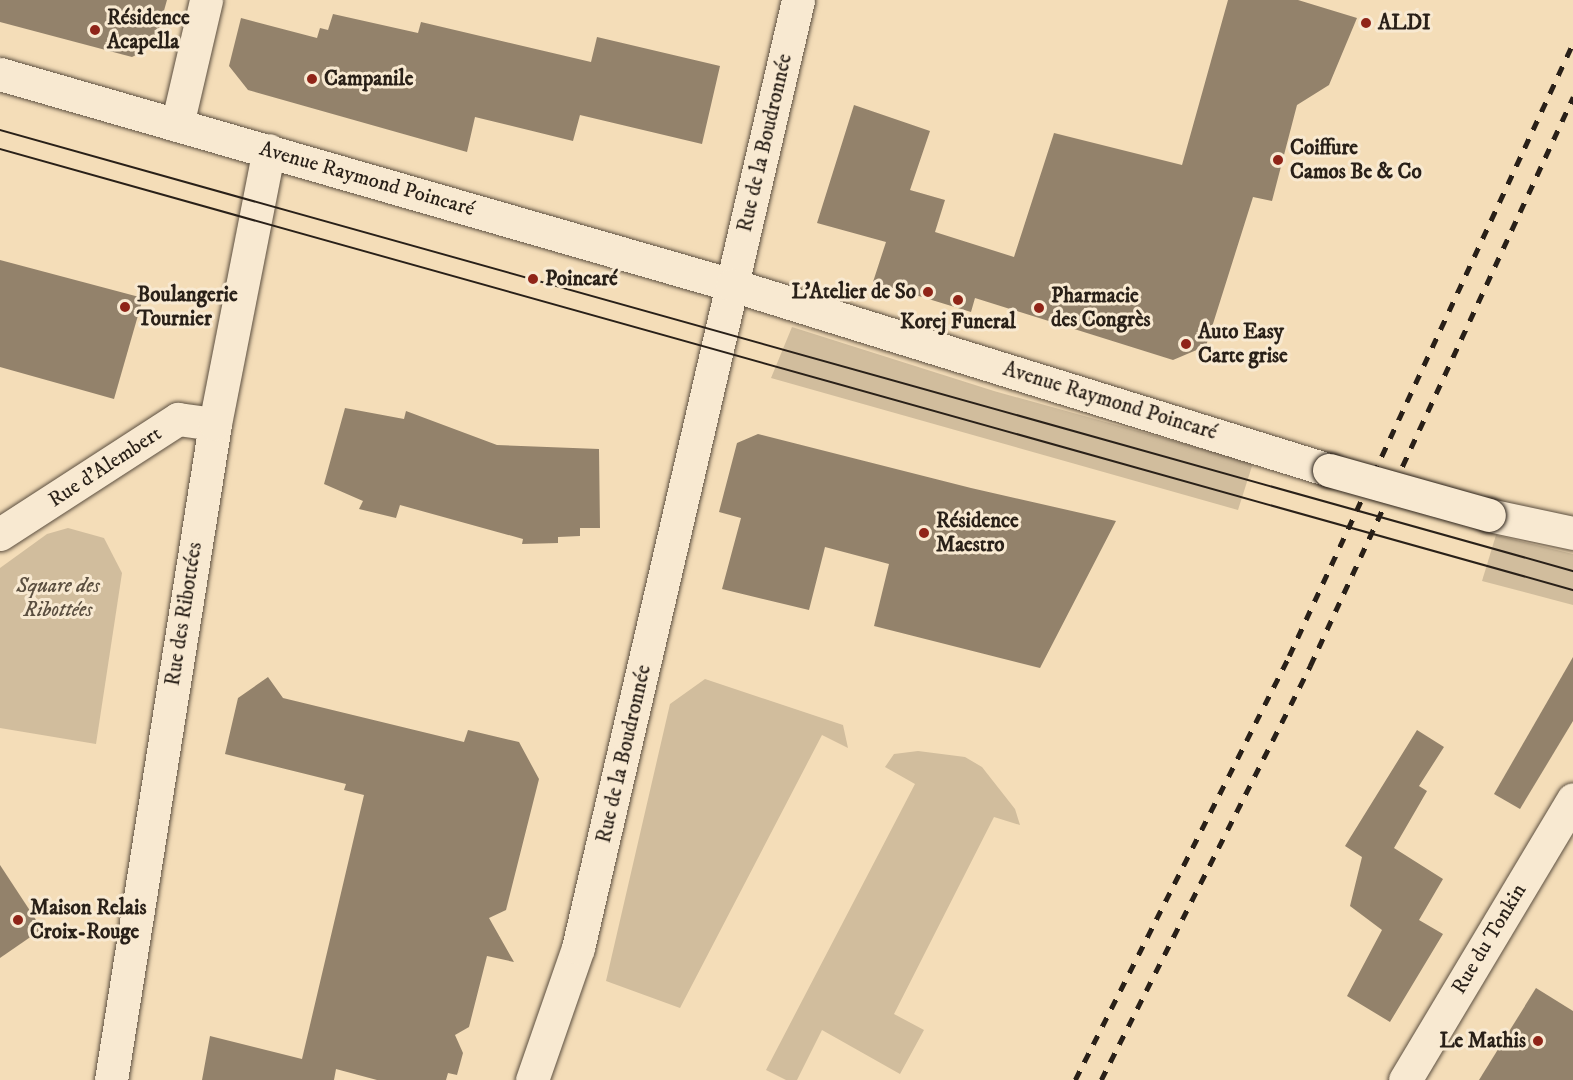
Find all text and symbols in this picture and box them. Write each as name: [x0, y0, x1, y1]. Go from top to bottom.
place label: Résidence Acapella: [107, 5, 190, 55]
place label: ALDI: [1378, 10, 1431, 36]
marker: ALDI: [1359, 16, 1373, 30]
marker: Résidence Acapella: [88, 23, 102, 37]
street label: Rue de la Boudronnée: [732, 51, 798, 235]
place label: Campanile: [324, 66, 413, 92]
marker: Campanile: [305, 72, 319, 86]
place label: Coiffure Camos Be & Co: [1290, 135, 1422, 185]
street label: Avenue Raymond Poincaré: [257, 136, 477, 222]
marker: Coiffure Camos Be & Co: [1271, 153, 1285, 167]
place label: Poincaré: [545, 266, 618, 292]
marker: Poincaré: [526, 272, 540, 286]
place label: L'Atelier de So: [791, 279, 916, 305]
place label: Boulangerie Tournier: [137, 282, 238, 332]
place label: Pharmacie des Congrès: [1051, 283, 1151, 333]
marker: L'Atelier de So: [921, 285, 935, 299]
marker: Korej Funeral: [951, 293, 965, 307]
marker: Boulangerie Tournier: [118, 300, 132, 314]
marker: Pharmacie des Congrès: [1032, 301, 1046, 315]
place label: Korej Funeral: [900, 309, 1016, 335]
place label: Auto Easy Carte grise: [1198, 319, 1288, 369]
marker: Auto Easy Carte grise: [1179, 337, 1193, 351]
street label: Avenue Raymond Poincaré: [1000, 356, 1220, 446]
street label: Rue d'Alembert: [44, 421, 166, 513]
place label: Résidence Maestro: [936, 508, 1019, 558]
marker: Résidence Maestro: [917, 526, 931, 540]
street label: Rue des Ribottées: [160, 540, 208, 688]
park label: Square des Ribottées: [16, 573, 100, 623]
street label: Rue de la Boudronnée: [591, 662, 657, 846]
street label: Rue du Tonkin: [1446, 879, 1532, 999]
place label: Maison Relais Croix-Rouge: [30, 895, 146, 945]
marker: Maison Relais Croix-Rouge: [11, 913, 25, 927]
place label: Le Mathis: [1439, 1028, 1526, 1054]
marker: Le Mathis: [1531, 1034, 1545, 1048]

